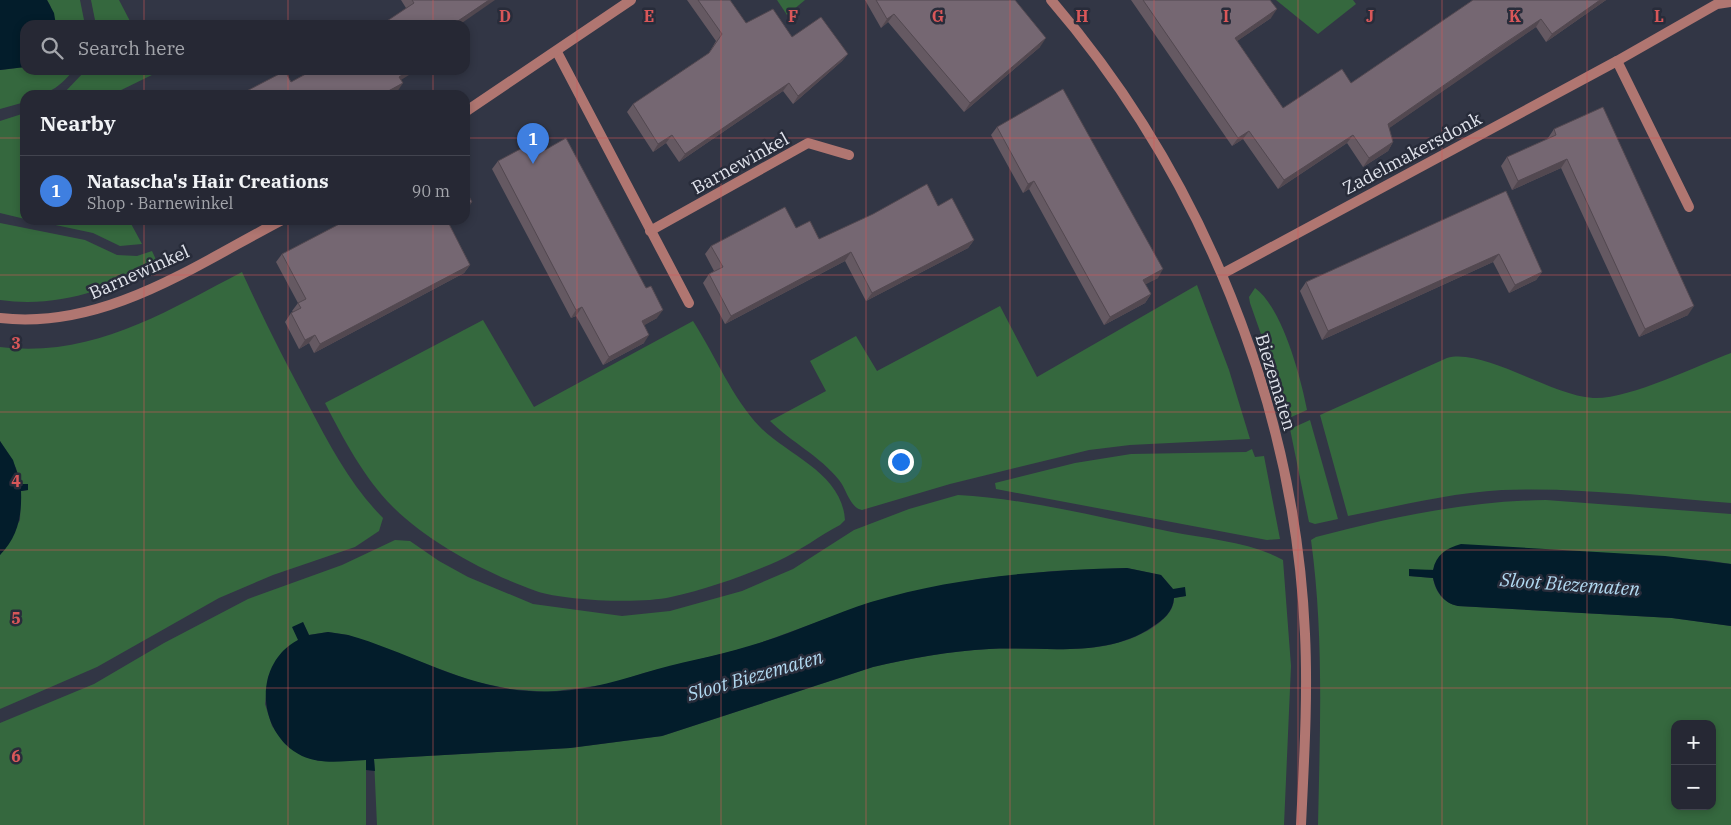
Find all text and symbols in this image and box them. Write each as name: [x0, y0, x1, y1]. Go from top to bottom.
text: D: [499, 6, 511, 26]
text: E: [644, 6, 654, 26]
text: F: [788, 6, 798, 26]
text: G: [932, 6, 944, 26]
text: H: [1076, 6, 1089, 26]
text: I: [1223, 6, 1229, 26]
text: J: [1366, 6, 1374, 26]
text: K: [1509, 6, 1522, 26]
text: L: [1654, 6, 1664, 26]
search box: [20, 20, 470, 75]
icon: search: [38, 34, 66, 62]
text: Search here: [78, 36, 185, 60]
street label: Zadelmakersdonk: [1339, 106, 1486, 199]
text: Nearby: [40, 109, 116, 137]
pin: 1: [517, 123, 549, 164]
street label: Barnewinkel: [687, 127, 793, 199]
text: Natascha's Hair Creations: [87, 169, 329, 193]
text: 1: [51, 181, 61, 201]
text: 90 m: [412, 181, 450, 201]
text: Shop · Barnewinkel: [87, 193, 233, 213]
street label: Barnewinkel: [85, 240, 193, 304]
street label: Biezematen: [1250, 331, 1302, 433]
text: 3: [11, 333, 21, 353]
your location: [888, 449, 914, 475]
text: 4: [11, 471, 21, 491]
water label: Sloot Biezematen: [1498, 567, 1641, 601]
text: 5: [11, 608, 21, 628]
water label: Sloot Biezematen: [683, 644, 826, 706]
map controls: [1671, 720, 1716, 810]
button: +: [1671, 720, 1716, 765]
text: 6: [11, 746, 21, 766]
button: −: [1671, 765, 1716, 810]

